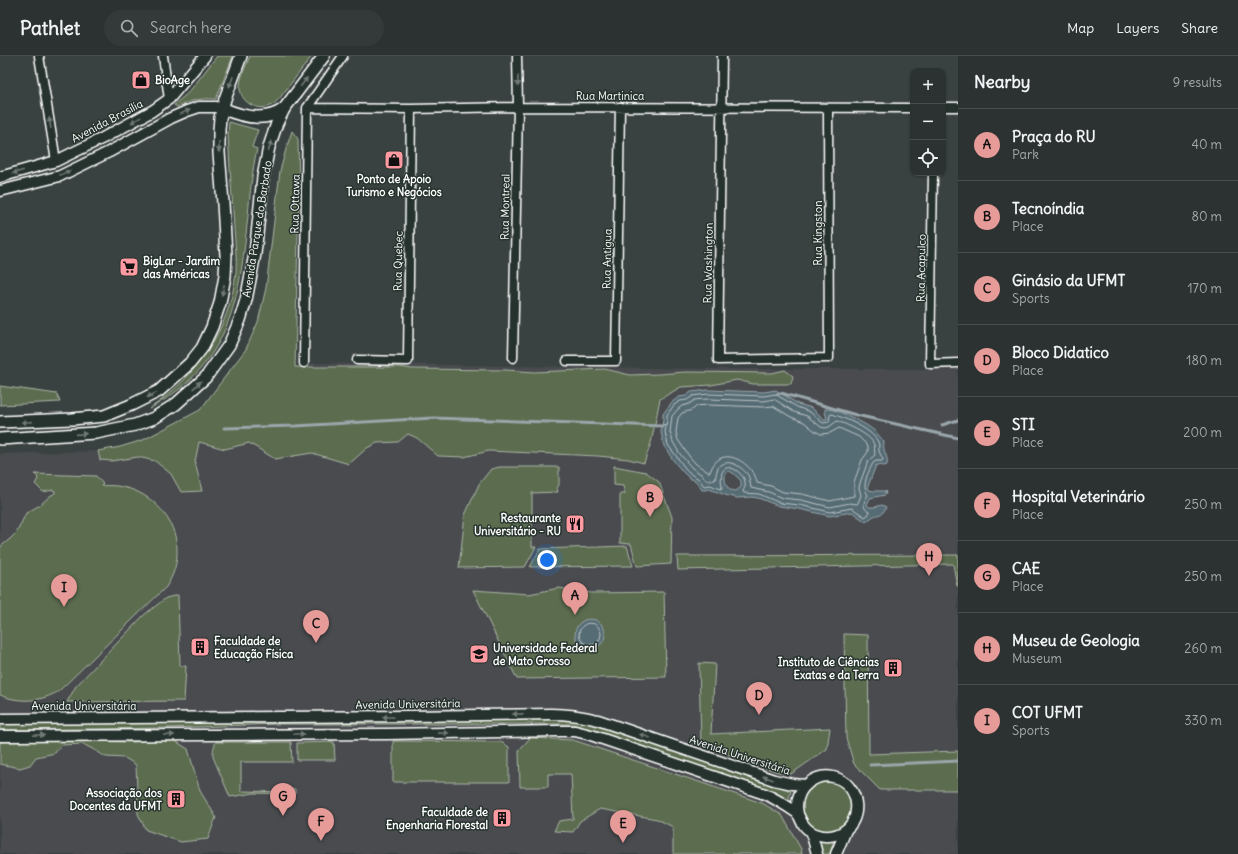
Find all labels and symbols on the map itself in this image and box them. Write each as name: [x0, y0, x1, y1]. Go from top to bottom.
shop icon: BioAge: [130, 69, 152, 91]
place label: BioAge: [155, 73, 190, 88]
one-way arrow: [514, 75, 521, 87]
one-way arrow: [227, 76, 233, 88]
one-way arrow: [300, 77, 308, 88]
street label: Rua Martinica: [576, 89, 644, 103]
street label: Avenida Brasília: [69, 96, 145, 146]
one-way arrow: [180, 108, 192, 114]
one-way arrow: [130, 116, 142, 123]
one-way arrow: [47, 117, 53, 129]
one-way arrow: [267, 140, 273, 152]
one-way arrow: [216, 141, 222, 154]
shop icon: Ponto de Apoio Turismo e Negócios: [383, 149, 405, 171]
street label: Avenida Parque do Barbado: [239, 159, 275, 299]
one-way arrow: [11, 169, 23, 175]
one-way arrow: [59, 170, 71, 176]
place label: Ponto de Apoio Turismo e Negócios: [346, 172, 442, 200]
street label: Rua Ottawa: [287, 174, 303, 234]
street label: Rua Montreal: [497, 174, 513, 240]
street label: Rua Kingston: [811, 200, 825, 266]
street label: Rua Washington: [700, 223, 716, 303]
street label: Rua Antigua: [599, 229, 615, 289]
street label: Rua Quebec: [390, 230, 406, 291]
street label: Rua Acapulco: [913, 234, 929, 302]
place label: BigLar - Jardim das Américas: [143, 254, 221, 281]
supermarket icon: BigLar - Jardim das Américas: [118, 256, 140, 278]
one-way arrow: [219, 284, 225, 296]
one-way arrow: [192, 380, 202, 389]
one-way arrow: [147, 392, 158, 398]
one-way arrow: [21, 418, 33, 425]
one-way arrow: [75, 431, 87, 438]
pin: B: [637, 484, 663, 517]
place label: Restaurante Universitário - RU: [474, 511, 561, 538]
restaurant icon: Restaurante Universitário - RU: [564, 513, 586, 535]
pin: H: [916, 543, 942, 576]
your location: [537, 550, 557, 570]
pin: I: [51, 574, 77, 607]
pin: A: [562, 582, 588, 615]
pin: C: [303, 610, 329, 643]
place label: Faculdade de Educação Física: [214, 634, 294, 662]
building icon: Faculdade de Educação Física: [189, 636, 211, 658]
place label: Universidade Federal de Mato Grosso: [493, 641, 597, 668]
school or university icon: Universidade Federal de Mato Grosso: [468, 643, 490, 665]
place label: Instituto de Ciências Exatas e da Terra: [778, 655, 880, 682]
building icon: Instituto de Ciências Exatas e da Terra: [882, 657, 904, 679]
pin: D: [746, 682, 772, 715]
street label: Avenida Universitária: [355, 696, 461, 712]
street label: Avenida Universitária: [31, 699, 137, 713]
one-way arrow: [511, 711, 524, 717]
one-way arrow: [382, 713, 394, 720]
one-way arrow: [437, 729, 449, 736]
one-way arrow: [293, 731, 306, 737]
one-way arrow: [33, 732, 45, 739]
one-way arrow: [163, 732, 176, 738]
street label: Avenida Universitária: [688, 732, 792, 778]
one-way arrow: [639, 733, 651, 739]
one-way arrow: [761, 775, 773, 781]
pin: G: [270, 783, 296, 816]
place label: Associação dos Docentes da UFMT: [69, 786, 162, 813]
building icon: Associação dos Docentes da UFMT: [165, 788, 187, 810]
place label: Faculdade de Engenharia Florestal: [386, 805, 488, 833]
building icon: Faculdade de Engenharia Florestal: [491, 807, 513, 829]
pin: F: [308, 808, 334, 841]
pin: E: [610, 810, 636, 843]

